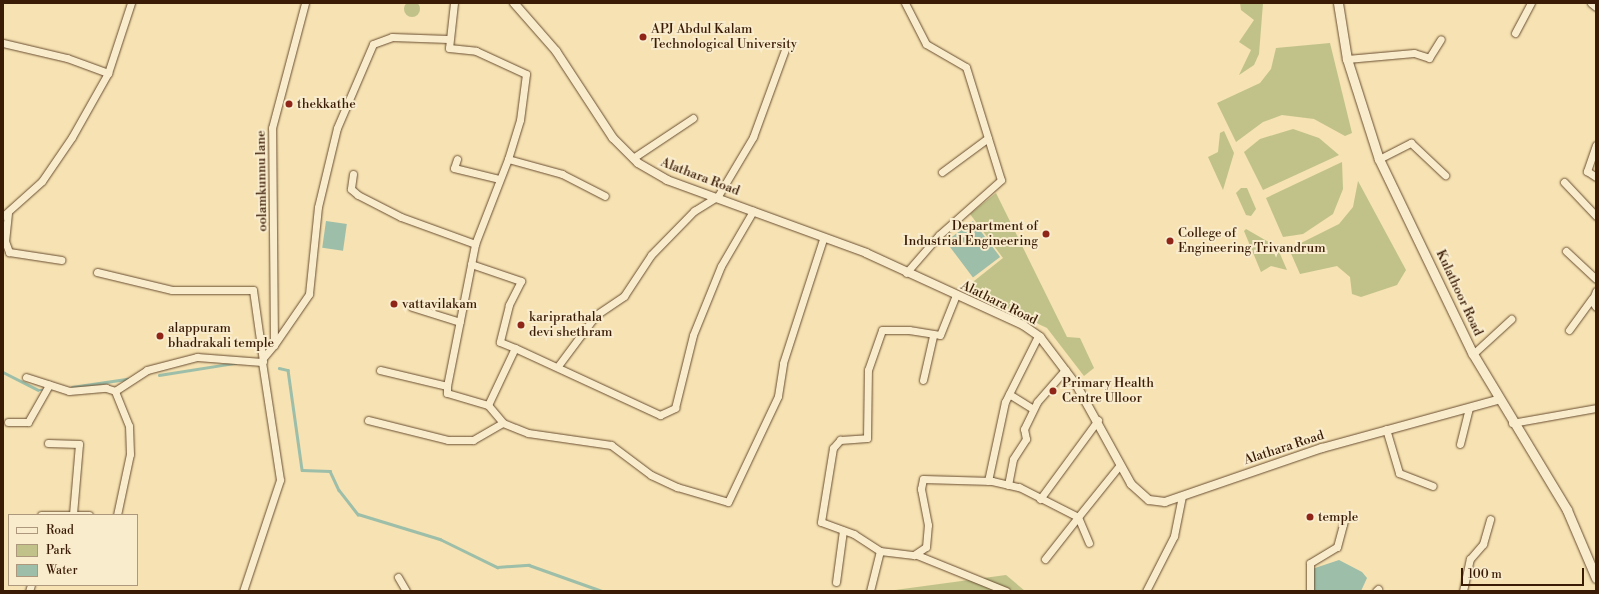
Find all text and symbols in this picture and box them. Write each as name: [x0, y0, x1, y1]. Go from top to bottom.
place label: APJ Abdul Kalam Technological University: [651, 22, 797, 53]
marker: APJ Abdul Kalam Technological University: [638, 32, 648, 42]
place label: thekkathe: [297, 96, 356, 112]
marker: thekkathe: [284, 99, 294, 109]
street label: oolamkunnu lane: [253, 130, 271, 232]
street label: Alathara Road: [658, 155, 742, 199]
place label: Department of Industrial Engineering: [904, 219, 1038, 250]
place label: College of Engineering Trivandrum: [1178, 226, 1326, 257]
marker: Department of Industrial Engineering: [1041, 229, 1051, 239]
marker: College of Engineering Trivandrum: [1165, 236, 1175, 246]
street label: Kulathoor Road: [1432, 248, 1486, 338]
street label: Alathara Road: [958, 278, 1040, 328]
place label: vattavilakam: [402, 296, 477, 312]
marker: vattavilakam: [389, 299, 399, 309]
place label: kariprathala devi shethram: [529, 310, 612, 341]
marker: kariprathala devi shethram: [516, 320, 526, 330]
place label: alappuram bhadrakali temple: [168, 321, 274, 352]
marker: alappuram bhadrakali temple: [155, 331, 165, 341]
place label: Primary Health Centre Ulloor: [1062, 376, 1154, 407]
marker: Primary Health Centre Ulloor: [1047, 385, 1059, 397]
street label: Alathara Road: [1242, 428, 1326, 468]
place label: temple: [1318, 509, 1358, 525]
marker: temple: [1305, 512, 1315, 522]
legend: [8, 514, 138, 586]
text: Road: [46, 523, 74, 538]
text: Park: [46, 543, 71, 558]
scale bar: [1463, 560, 1586, 586]
text: Water: [46, 563, 78, 578]
text: 100 m: [1468, 567, 1502, 582]

